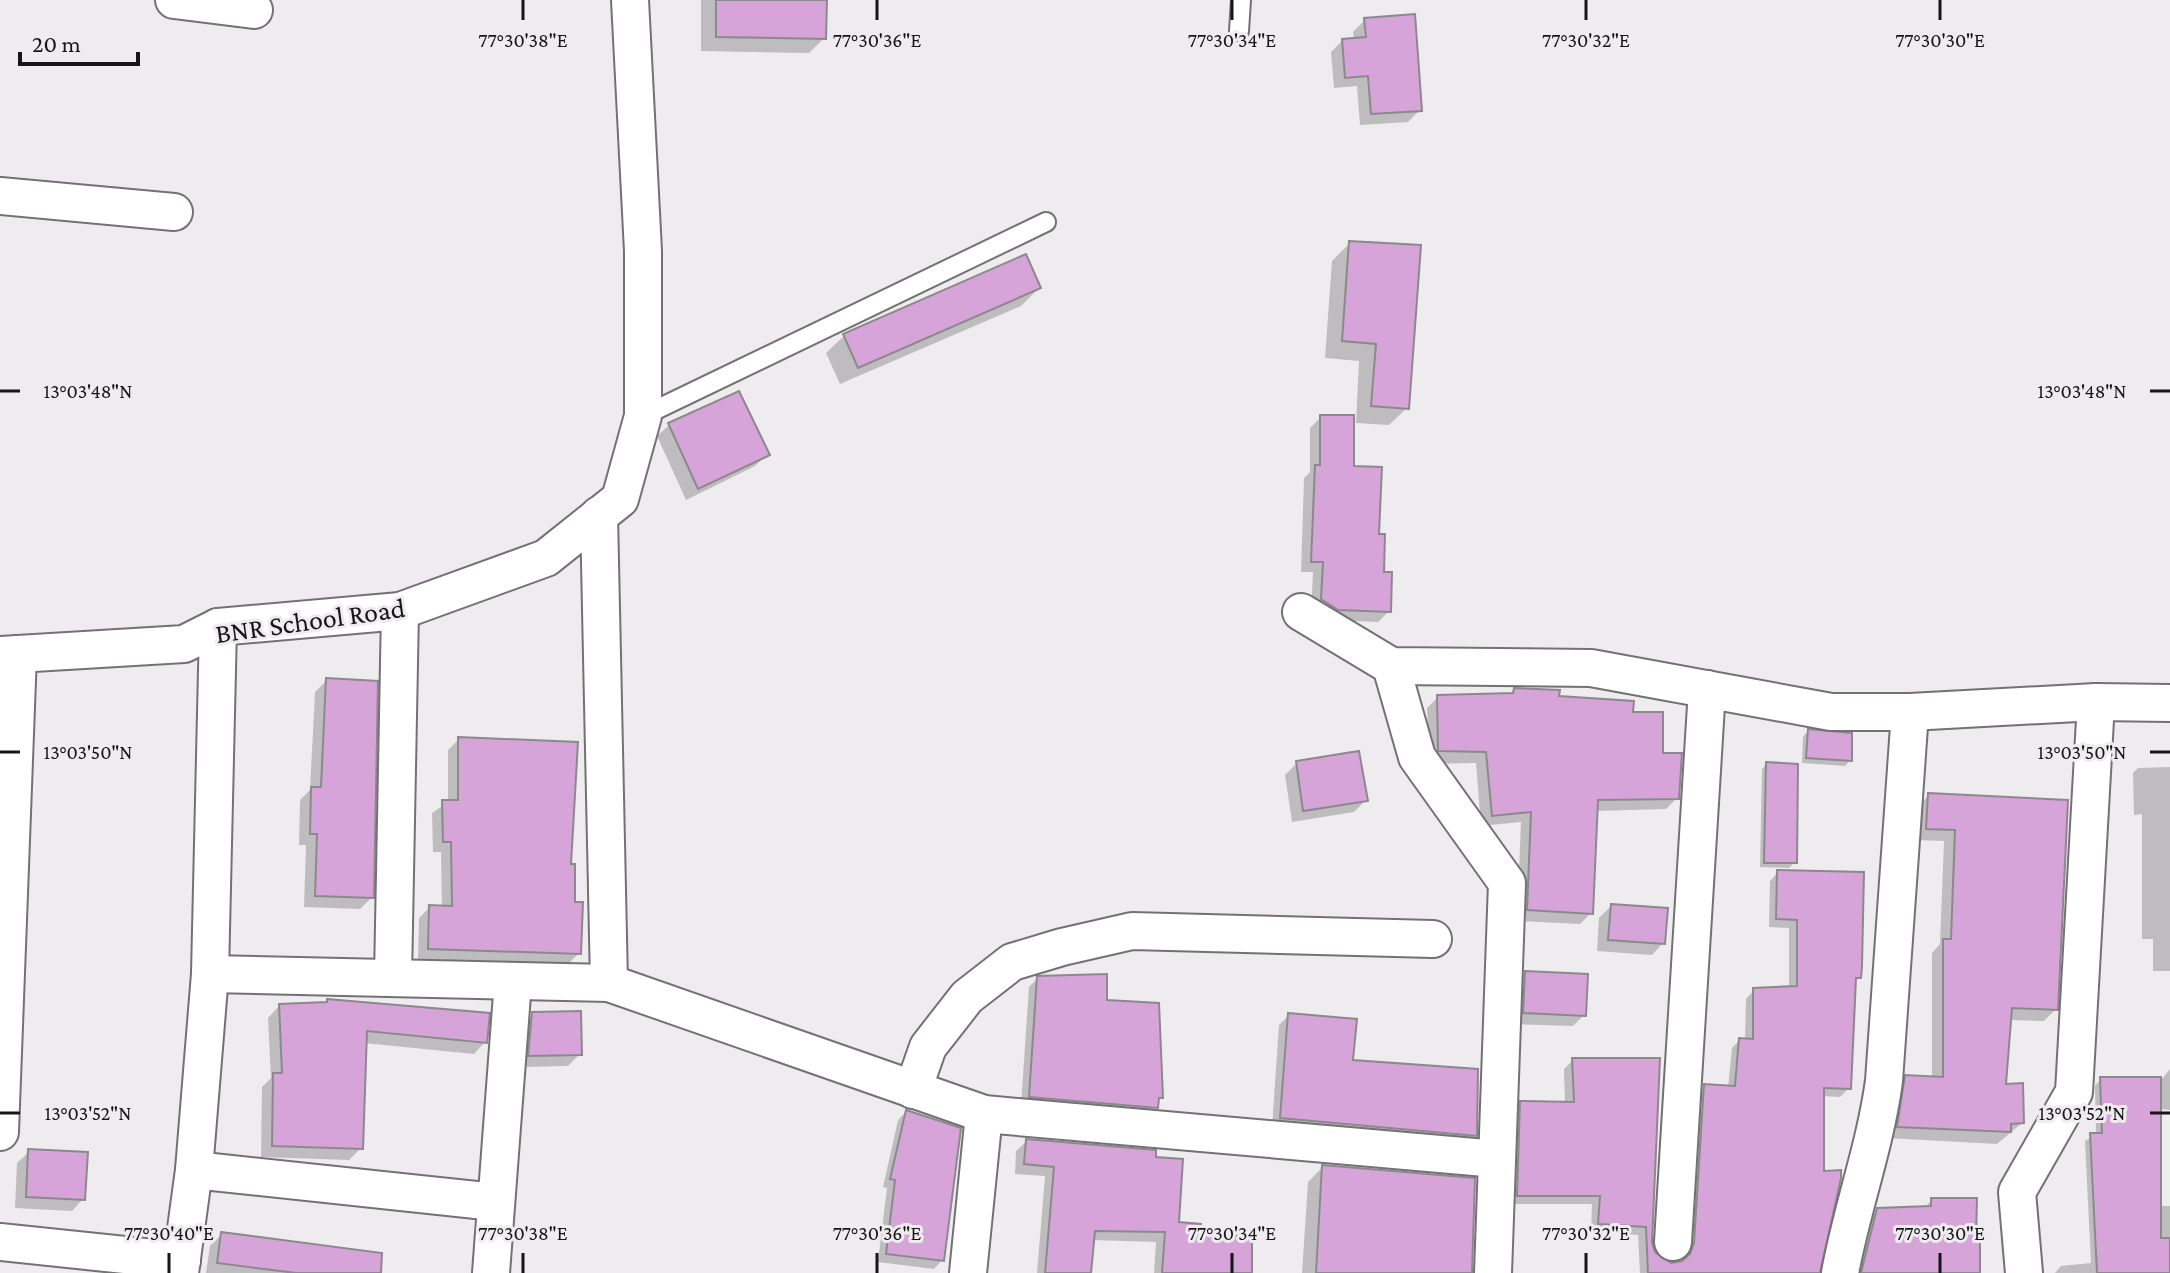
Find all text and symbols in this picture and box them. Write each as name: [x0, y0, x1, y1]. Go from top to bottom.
scale bar: [20, 16, 138, 66]
text: 77°30'38"E: [478, 29, 568, 51]
text: 77°30'36"E: [833, 29, 922, 51]
text: 77°30'34"E: [1188, 29, 1276, 51]
text: 77°30'32"E: [1542, 29, 1630, 51]
text: 77°30'30"E: [1895, 29, 1985, 51]
text: 20 m: [32, 30, 81, 57]
text: 13°03'48"N: [44, 380, 132, 402]
text: 13°03'48"N: [2038, 380, 2126, 402]
street label: BNR School Road: [213, 592, 407, 649]
text: 13°03'50"N: [44, 741, 132, 763]
text: 13°03'50"N: [2038, 741, 2126, 763]
text: 13°03'52"N: [45, 1102, 131, 1124]
text: 13°03'52"N: [2039, 1102, 2125, 1124]
text: 77°30'40"E: [124, 1222, 214, 1244]
text: 77°30'38"E: [478, 1222, 568, 1244]
text: 77°30'36"E: [833, 1222, 922, 1244]
text: 77°30'34"E: [1188, 1222, 1276, 1244]
text: 77°30'32"E: [1542, 1222, 1630, 1244]
text: 77°30'30"E: [1895, 1222, 1985, 1244]

